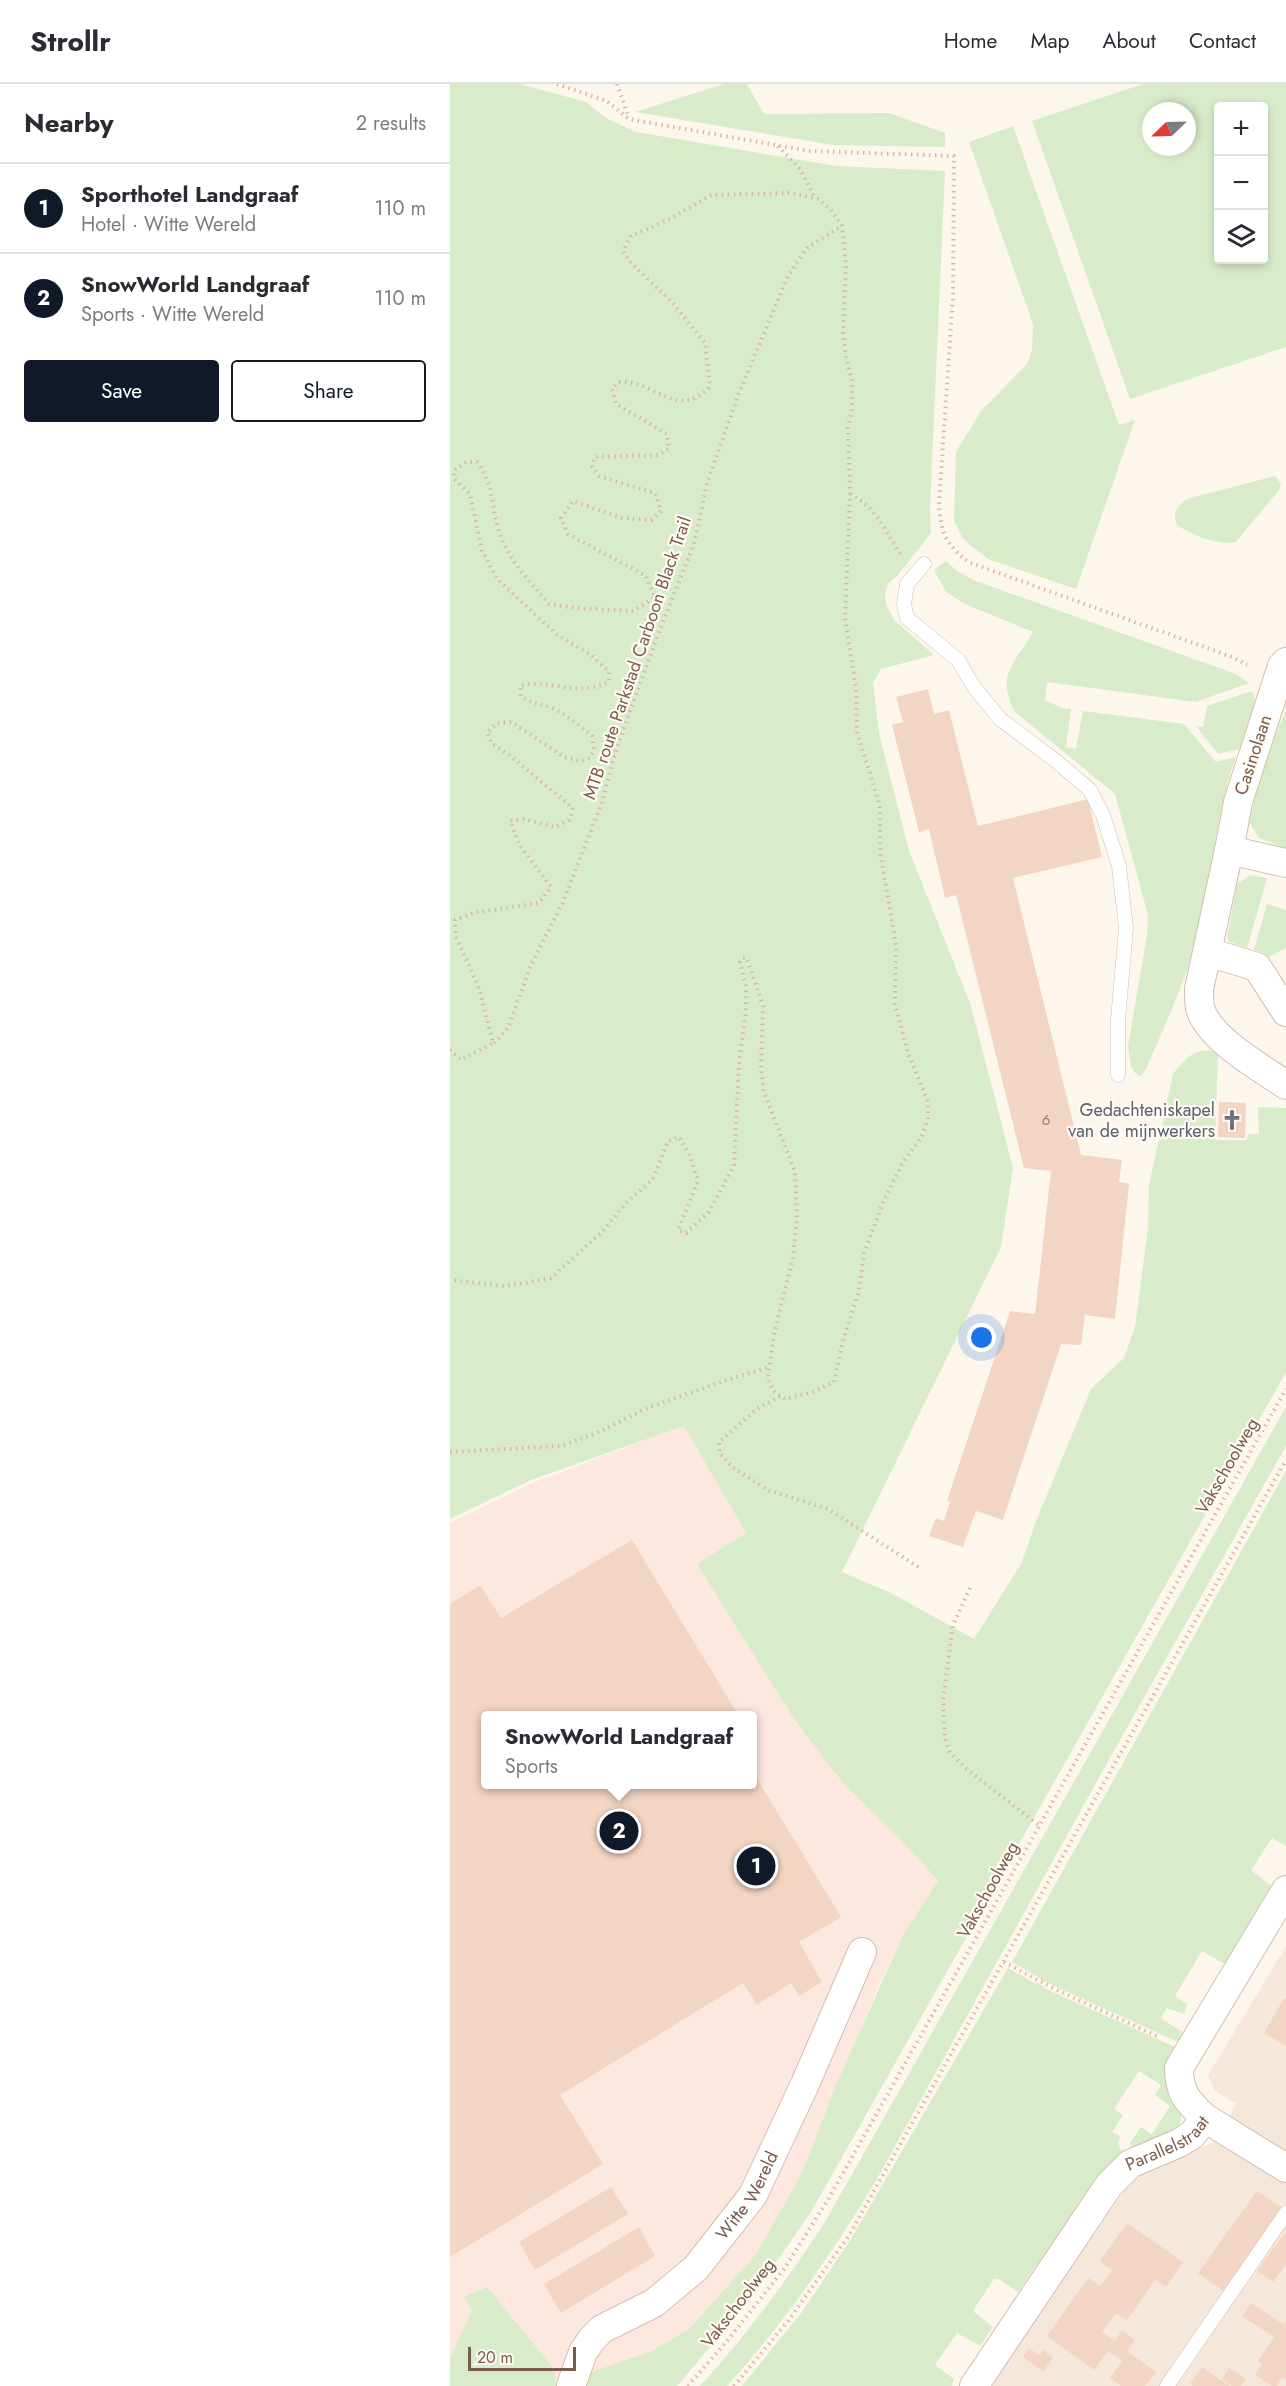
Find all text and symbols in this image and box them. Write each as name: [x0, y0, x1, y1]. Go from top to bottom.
text: Strollr: [30, 21, 111, 62]
text: Home: [944, 26, 997, 56]
text: Map: [1030, 26, 1070, 56]
text: About: [1103, 26, 1156, 56]
text: Contact: [1189, 26, 1256, 56]
north arrow: [1142, 102, 1196, 156]
map controls: [1214, 102, 1268, 264]
button: +: [1214, 102, 1268, 156]
text: Nearby: [24, 104, 113, 142]
text: 2 results: [356, 109, 426, 138]
button: −: [1214, 156, 1268, 210]
text: Sporthotel Landgraaf: [81, 178, 298, 210]
text: 1: [38, 194, 49, 223]
text: 110 m: [374, 194, 426, 223]
text: Hotel · Witte Wereld: [81, 210, 256, 239]
button: layers: [1214, 210, 1268, 264]
text: SnowWorld Landgraaf: [81, 268, 309, 300]
text: 2: [37, 284, 50, 313]
text: 110 m: [374, 284, 426, 313]
text: Sports · Witte Wereld: [81, 300, 264, 329]
button: Save: [24, 360, 219, 422]
button: Share: [231, 360, 426, 422]
street label: MTB route Parkstad Carboon Black Trail: [576, 513, 698, 803]
street label: Casinolaan: [1228, 711, 1278, 799]
place label: Gedachteniskapel van de mijnwerkers: [1068, 1097, 1215, 1144]
church icon: Gedachteniskapel van de mijnwerkers: [1220, 1108, 1244, 1132]
house number: 6: [1042, 1109, 1050, 1131]
your location: [967, 1323, 996, 1352]
street label: Vakschoolweg: [1189, 1413, 1265, 1519]
popup: [481, 1711, 757, 1789]
text: SnowWorld Landgraaf: [505, 1720, 733, 1752]
text: Sports: [505, 1752, 558, 1781]
pin: 2: [600, 1808, 638, 1854]
street label: Vakschoolweg: [951, 1837, 1025, 1943]
pin: 1: [736, 1844, 776, 1888]
street label: Parallelstraat: [1121, 2109, 1216, 2177]
street label: Witte Wereld: [710, 2147, 785, 2246]
street label: Vakschoolweg: [695, 2253, 781, 2353]
scale bar: [468, 2344, 576, 2372]
text: 20 m: [477, 2346, 513, 2369]

